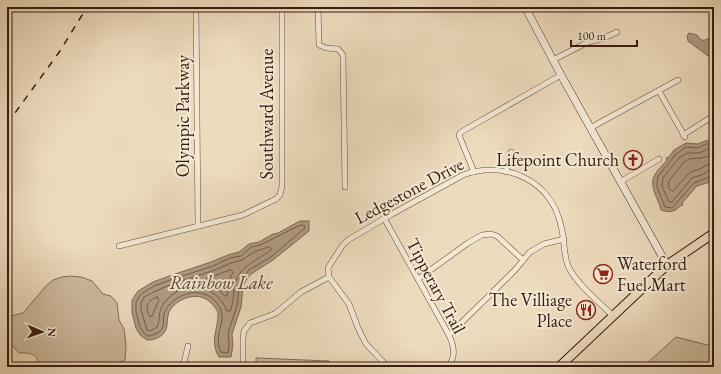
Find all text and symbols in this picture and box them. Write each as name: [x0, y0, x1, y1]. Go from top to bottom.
scale bar: [571, 22, 637, 48]
text: 100 m: [577, 28, 607, 44]
street label: Southward Avenue: [255, 49, 278, 179]
street label: Olympic Parkway: [171, 55, 194, 177]
place label: Lifepoint Church: [496, 148, 619, 171]
church icon: Lifepoint Church: [622, 149, 644, 171]
street label: Ledgestone Drive: [350, 152, 467, 229]
street label: Tipperary Trail: [402, 234, 471, 338]
place label: Waterford Fuel Mart: [617, 252, 688, 296]
supermarket icon: Waterford Fuel Mart: [592, 263, 614, 285]
water label: Rainbow Lake: [169, 270, 273, 295]
place label: The Villiage Place: [489, 288, 572, 332]
restaurant icon: The Villiage Place: [575, 299, 597, 321]
north arrow: [22, 312, 62, 352]
text: N: [45, 328, 59, 337]

